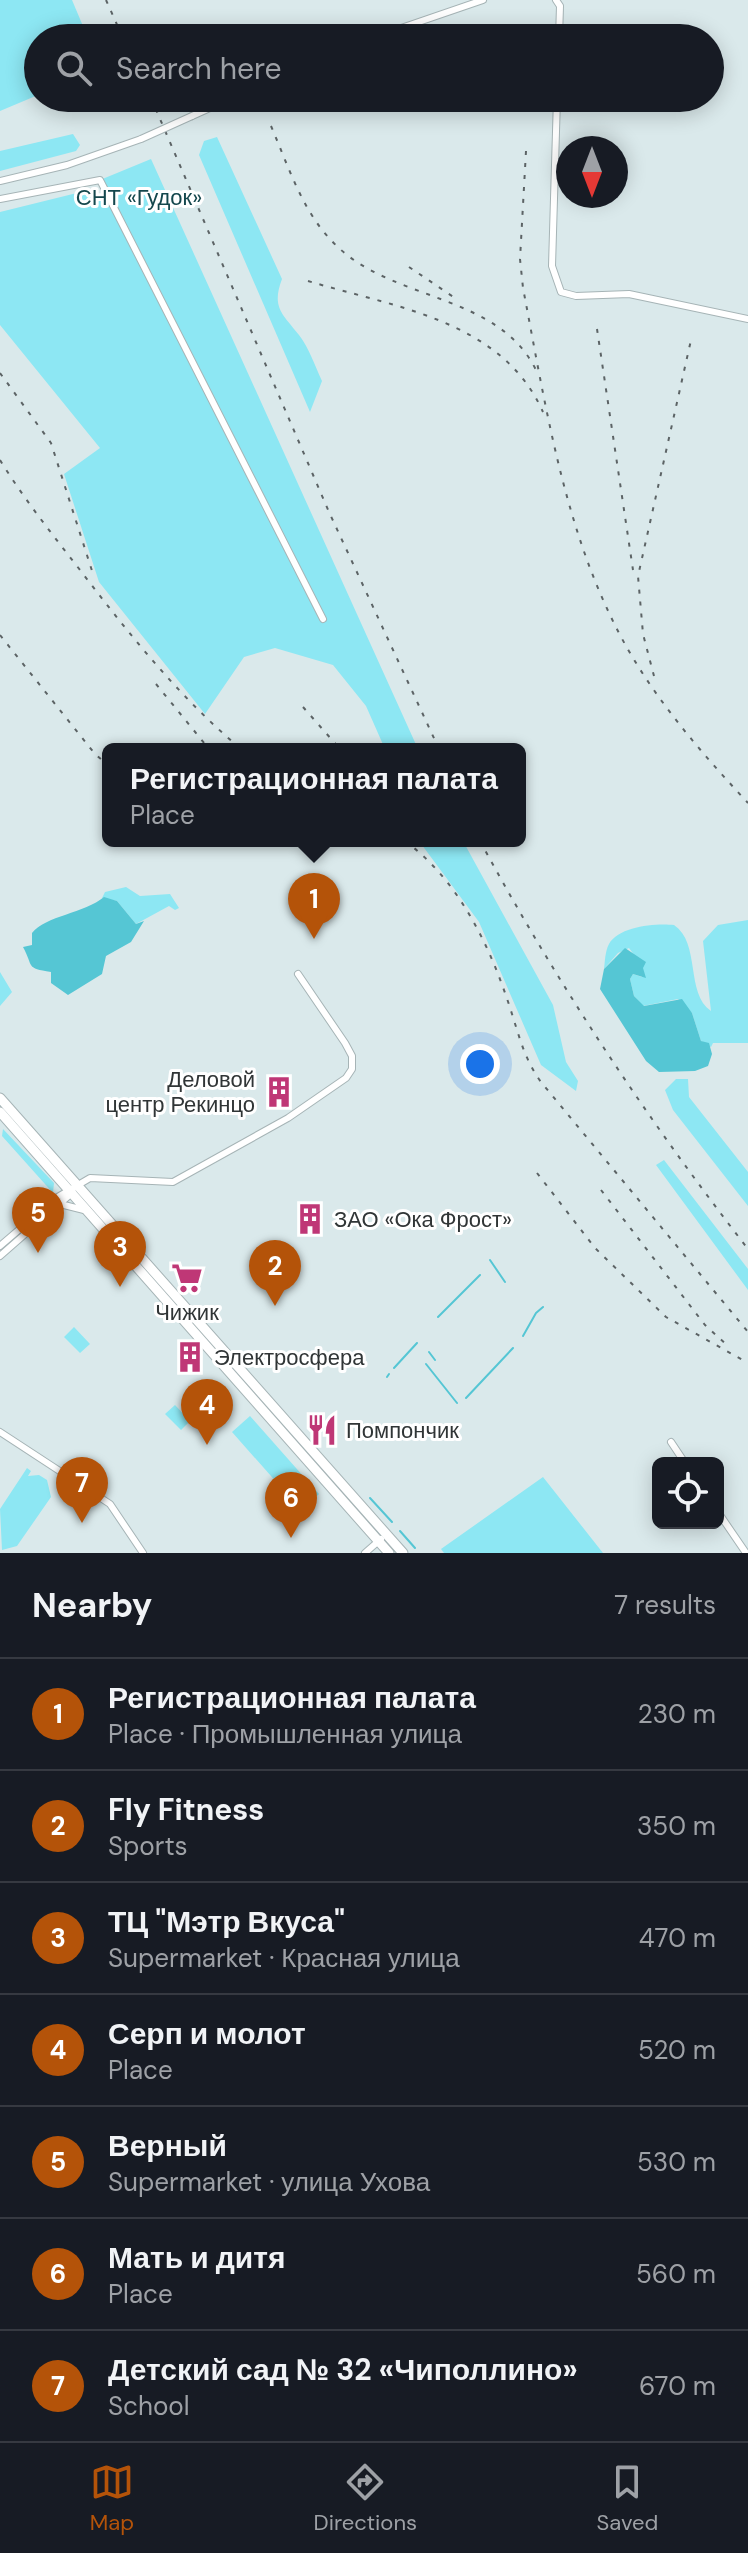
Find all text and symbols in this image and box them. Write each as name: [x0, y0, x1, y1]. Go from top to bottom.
search box: [24, 24, 724, 112]
icon: search: [52, 46, 96, 90]
text: Search here: [116, 49, 282, 88]
north arrow: [556, 136, 628, 208]
park label: СНТ «Гудок»: [76, 183, 202, 212]
popup: [102, 743, 526, 847]
text: Регистрационная палата: [130, 759, 498, 798]
text: Place: [130, 798, 195, 832]
pin: 1: [288, 873, 340, 939]
your location: [460, 1044, 500, 1084]
place label: Деловой центр Рекинцо: [106, 1065, 255, 1119]
building icon: Деловой центр Рекинцо: [262, 1075, 296, 1109]
pin: 5: [12, 1187, 64, 1253]
building icon: ЗАО «Ока Фрост»: [293, 1202, 327, 1236]
place label: ЗАО «Ока Фрост»: [334, 1205, 512, 1234]
pin: 3: [94, 1221, 146, 1287]
pin: 2: [249, 1240, 301, 1306]
supermarket icon: Чижик: [170, 1261, 204, 1295]
place label: Чижик: [155, 1298, 219, 1327]
building icon: Электросфера: [173, 1340, 207, 1374]
place label: Электросфера: [214, 1343, 365, 1372]
pin: 4: [181, 1379, 233, 1445]
restaurant icon: Помпончик: [305, 1413, 339, 1447]
place label: Помпончик: [346, 1416, 459, 1445]
pin: 7: [56, 1457, 108, 1523]
map controls: [652, 1457, 724, 1529]
button: locate: [652, 1457, 724, 1529]
pin: 6: [265, 1472, 317, 1538]
text: Nearby: [32, 1583, 152, 1628]
text: 7 results: [614, 1588, 716, 1622]
text: Регистрационная палата: [108, 1678, 476, 1717]
text: 1: [53, 1697, 63, 1731]
text: 230 m: [638, 1697, 716, 1731]
text: Place · Промышленная улица: [108, 1717, 462, 1751]
text: Fly Fitness: [108, 1790, 264, 1829]
text: 2: [50, 1809, 66, 1843]
text: 350 m: [637, 1809, 716, 1843]
text: Sports: [108, 1829, 188, 1863]
text: ТЦ "Мэтр Вкуса": [108, 1902, 345, 1941]
text: 3: [50, 1921, 66, 1955]
text: 470 m: [639, 1921, 716, 1955]
text: Supermarket · Красная улица: [108, 1941, 460, 1975]
text: Серп и молот: [108, 2014, 306, 2053]
text: 4: [50, 2033, 66, 2067]
text: 520 m: [638, 2033, 716, 2067]
text: Place: [108, 2053, 173, 2087]
text: Верный: [108, 2126, 227, 2165]
text: 5: [50, 2145, 66, 2179]
text: 530 m: [637, 2145, 716, 2179]
text: Supermarket · улица Ухова: [108, 2165, 430, 2199]
text: Мать и дитя: [108, 2238, 285, 2277]
text: 6: [50, 2257, 66, 2291]
text: 560 m: [636, 2257, 716, 2291]
text: Place: [108, 2277, 173, 2311]
text: Детский сад № 32 «Чиполлино»: [108, 2350, 578, 2389]
text: 7: [51, 2369, 65, 2403]
text: 670 m: [639, 2369, 716, 2403]
text: School: [108, 2389, 190, 2423]
tab: Map: [90, 2460, 134, 2537]
tab: Directions: [314, 2460, 417, 2537]
tab: Saved: [597, 2460, 658, 2537]

